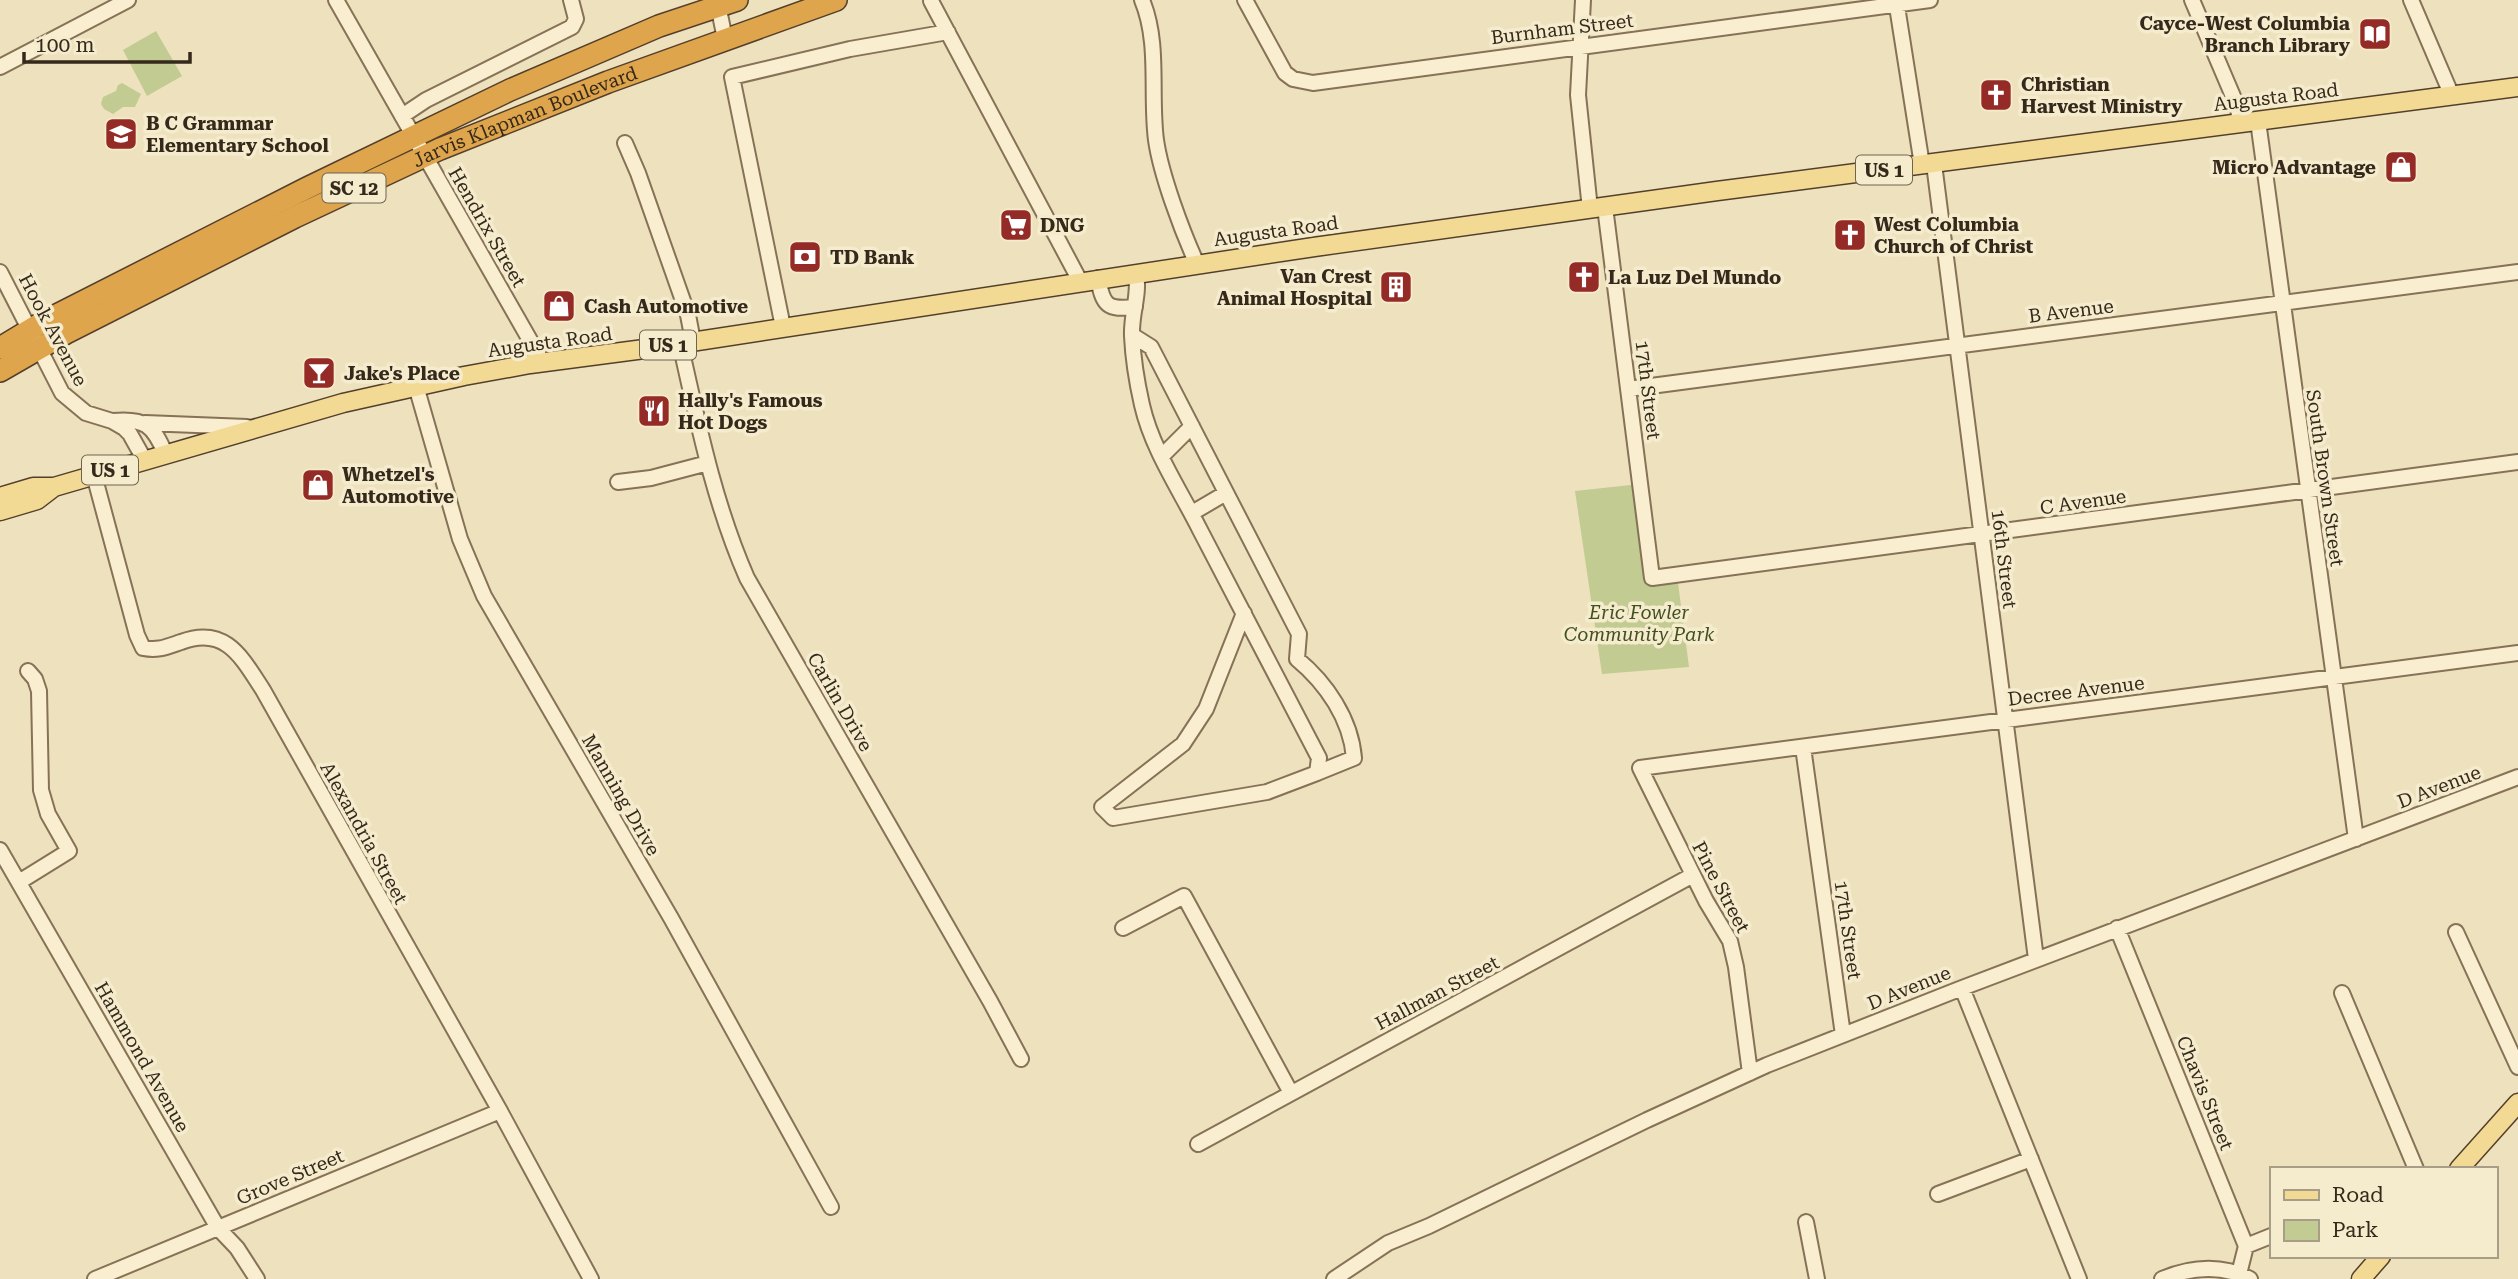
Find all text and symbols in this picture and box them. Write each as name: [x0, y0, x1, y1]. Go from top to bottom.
street label: Burnham Street: [1489, 9, 1635, 49]
place label: Cayce-West Columbia Branch Library: [2139, 12, 2351, 57]
library icon: Cayce-West Columbia Branch Library: [2356, 15, 2394, 53]
scale bar: [24, 21, 191, 65]
text: 100 m: [35, 33, 95, 57]
street label: Jarvis Klapman Boulevard: [409, 61, 640, 172]
place label: Christian Harvest Ministry: [2021, 73, 2183, 118]
church icon: Christian Harvest Ministry: [1977, 76, 2015, 114]
street label: Augusta Road: [2212, 78, 2340, 116]
place label: B C Grammar Elementary School: [146, 112, 329, 157]
school or university icon: B C Grammar Elementary School: [102, 115, 140, 153]
shop icon: Micro Advantage: [2382, 148, 2420, 186]
road number: US 1: [1856, 155, 1912, 184]
place label: Micro Advantage: [2212, 156, 2376, 179]
street label: Hendrix Street: [443, 163, 531, 291]
road number: SC 12: [322, 174, 386, 202]
supermarket icon: DNG: [997, 206, 1035, 244]
street label: Augusta Road: [1212, 211, 1340, 251]
place label: West Columbia Church of Christ: [1874, 213, 2034, 258]
place label: DNG: [1040, 214, 1085, 237]
church icon: West Columbia Church of Christ: [1831, 216, 1869, 254]
bank icon: TD Bank: [786, 238, 824, 276]
place label: TD Bank: [830, 246, 914, 269]
church icon: La Luz Del Mundo: [1565, 258, 1603, 296]
place label: Van Crest Animal Hospital: [1217, 265, 1372, 310]
place label: La Luz Del Mundo: [1608, 266, 1781, 289]
building icon: Van Crest Animal Hospital: [1377, 268, 1415, 306]
street label: Hook Avenue: [14, 270, 92, 390]
shop icon: Cash Automotive: [540, 287, 578, 325]
street label: B Avenue: [2027, 294, 2115, 328]
place label: Cash Automotive: [584, 295, 748, 318]
street label: Augusta Road: [486, 322, 614, 362]
road number: US 1: [640, 330, 696, 360]
street label: 17th Street: [1630, 339, 1666, 441]
bar icon: Jake's Place: [300, 354, 338, 392]
place label: Jake's Place: [344, 362, 460, 385]
street label: South Brown Street: [2301, 388, 2349, 568]
place label: Hally's Famous Hot Dogs: [678, 389, 823, 434]
restaurant icon: Hally's Famous Hot Dogs: [635, 392, 673, 430]
road number: US 1: [82, 456, 138, 484]
place label: Whetzel's Automotive: [342, 463, 454, 508]
shop icon: Whetzel's Automotive: [299, 466, 337, 504]
street label: C Avenue: [2039, 485, 2127, 519]
street label: 16th Street: [1986, 508, 2022, 610]
park label: Eric Fowler Community Park: [1564, 601, 1715, 646]
street label: Carlin Drive: [802, 648, 878, 756]
street label: Decree Avenue: [2006, 671, 2146, 711]
street label: Manning Drive: [577, 730, 665, 860]
street label: Alexandria Street: [315, 758, 413, 908]
street label: D Avenue: [2394, 761, 2484, 813]
street label: Pine Street: [1687, 837, 1755, 937]
street label: 17th Street: [1830, 879, 1866, 981]
street label: Hallman Street: [1371, 951, 1503, 1035]
street label: D Avenue: [1864, 961, 1954, 1015]
street label: Hammond Avenue: [90, 978, 194, 1136]
street label: Chavis Street: [2172, 1033, 2238, 1153]
street label: Grove Street: [233, 1144, 347, 1210]
legend: [2270, 1167, 2497, 1258]
text: Road: [2332, 1183, 2384, 1207]
text: Park: [2332, 1218, 2378, 1242]

